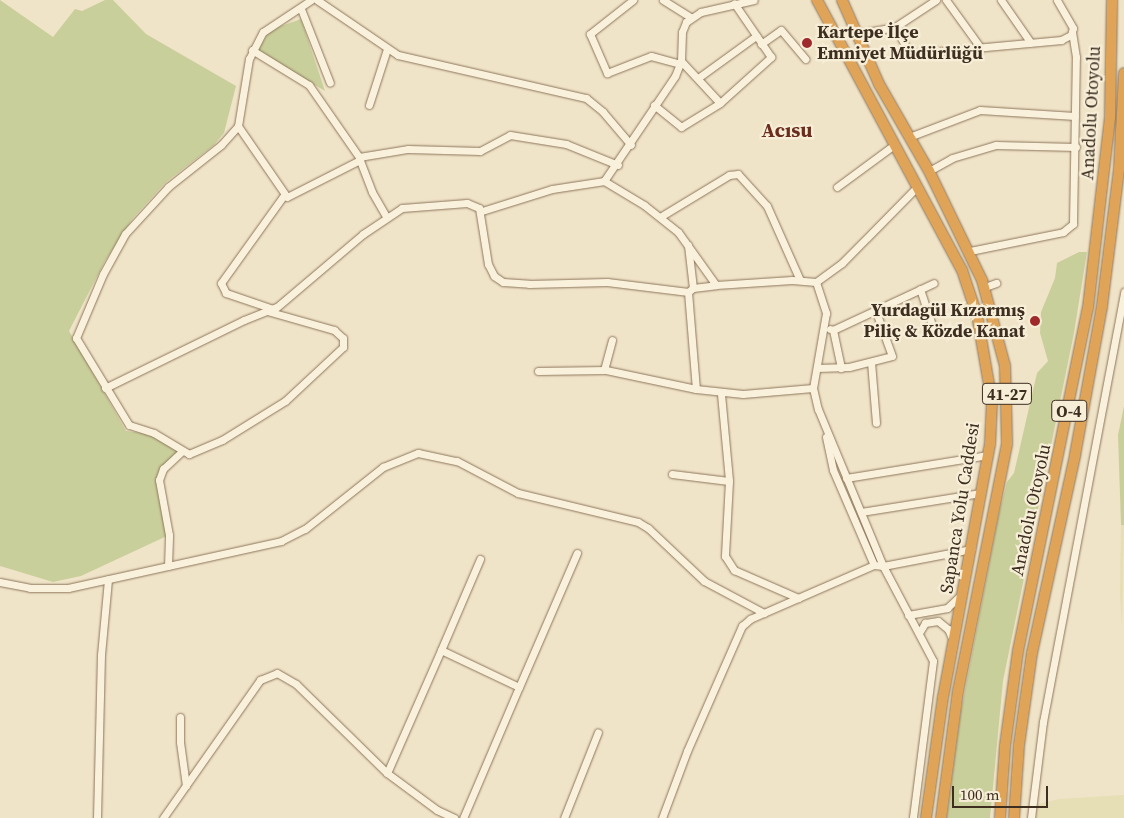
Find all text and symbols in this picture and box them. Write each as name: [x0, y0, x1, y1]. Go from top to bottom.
place label: Kartepe İlçe Emniyet Müdürlüğü: [817, 22, 983, 64]
marker: Kartepe İlçe Emniyet Müdürlüğü: [801, 37, 813, 49]
street label: Anadolu Otoyolu: [1077, 45, 1105, 181]
district label: Acısu: [762, 118, 812, 142]
place label: Yurdagül Kızarmış Piliç & Közde Kanat: [863, 300, 1025, 342]
marker: Yurdagül Kızarmış Piliç & Közde Kanat: [1029, 315, 1041, 327]
road number: 41-27: [981, 380, 1033, 408]
road number: O-4: [1050, 398, 1088, 424]
street label: Sapanca Yolu Caddesi: [936, 421, 984, 595]
street label: Anadolu Otoyolu: [1006, 442, 1056, 578]
scale bar: [954, 776, 1050, 808]
text: 100 m: [960, 784, 1000, 805]

